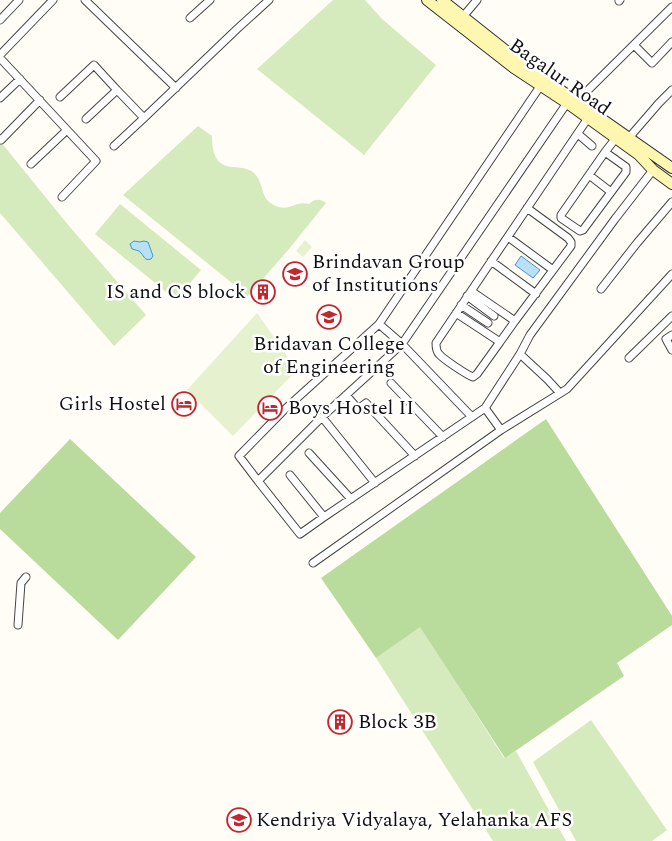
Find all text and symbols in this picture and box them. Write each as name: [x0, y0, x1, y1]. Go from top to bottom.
street label: Bagalur Road: [503, 31, 617, 123]
place label: Brindavan Group of Institutions: [312, 247, 465, 300]
school or university icon: Brindavan Group of Institutions: [282, 261, 308, 287]
place label: IS and CS block: [106, 277, 246, 307]
building icon: IS and CS block: [250, 279, 276, 305]
school or university icon: Bridavan College of Engineering: [316, 304, 342, 330]
place label: Bridavan College of Engineering: [253, 329, 405, 382]
place label: Girls Hostel: [59, 389, 166, 419]
hotel icon: Girls Hostel: [171, 391, 197, 417]
place label: Boys Hostel II: [288, 393, 414, 423]
hotel icon: Boys Hostel II: [257, 395, 283, 421]
place label: Block 3B: [358, 707, 437, 737]
building icon: Block 3B: [327, 709, 353, 735]
place label: Kendriya Vidyalaya, Yelahanka AFS: [256, 805, 572, 835]
school or university icon: Kendriya Vidyalaya, Yelahanka AFS: [226, 807, 252, 833]

